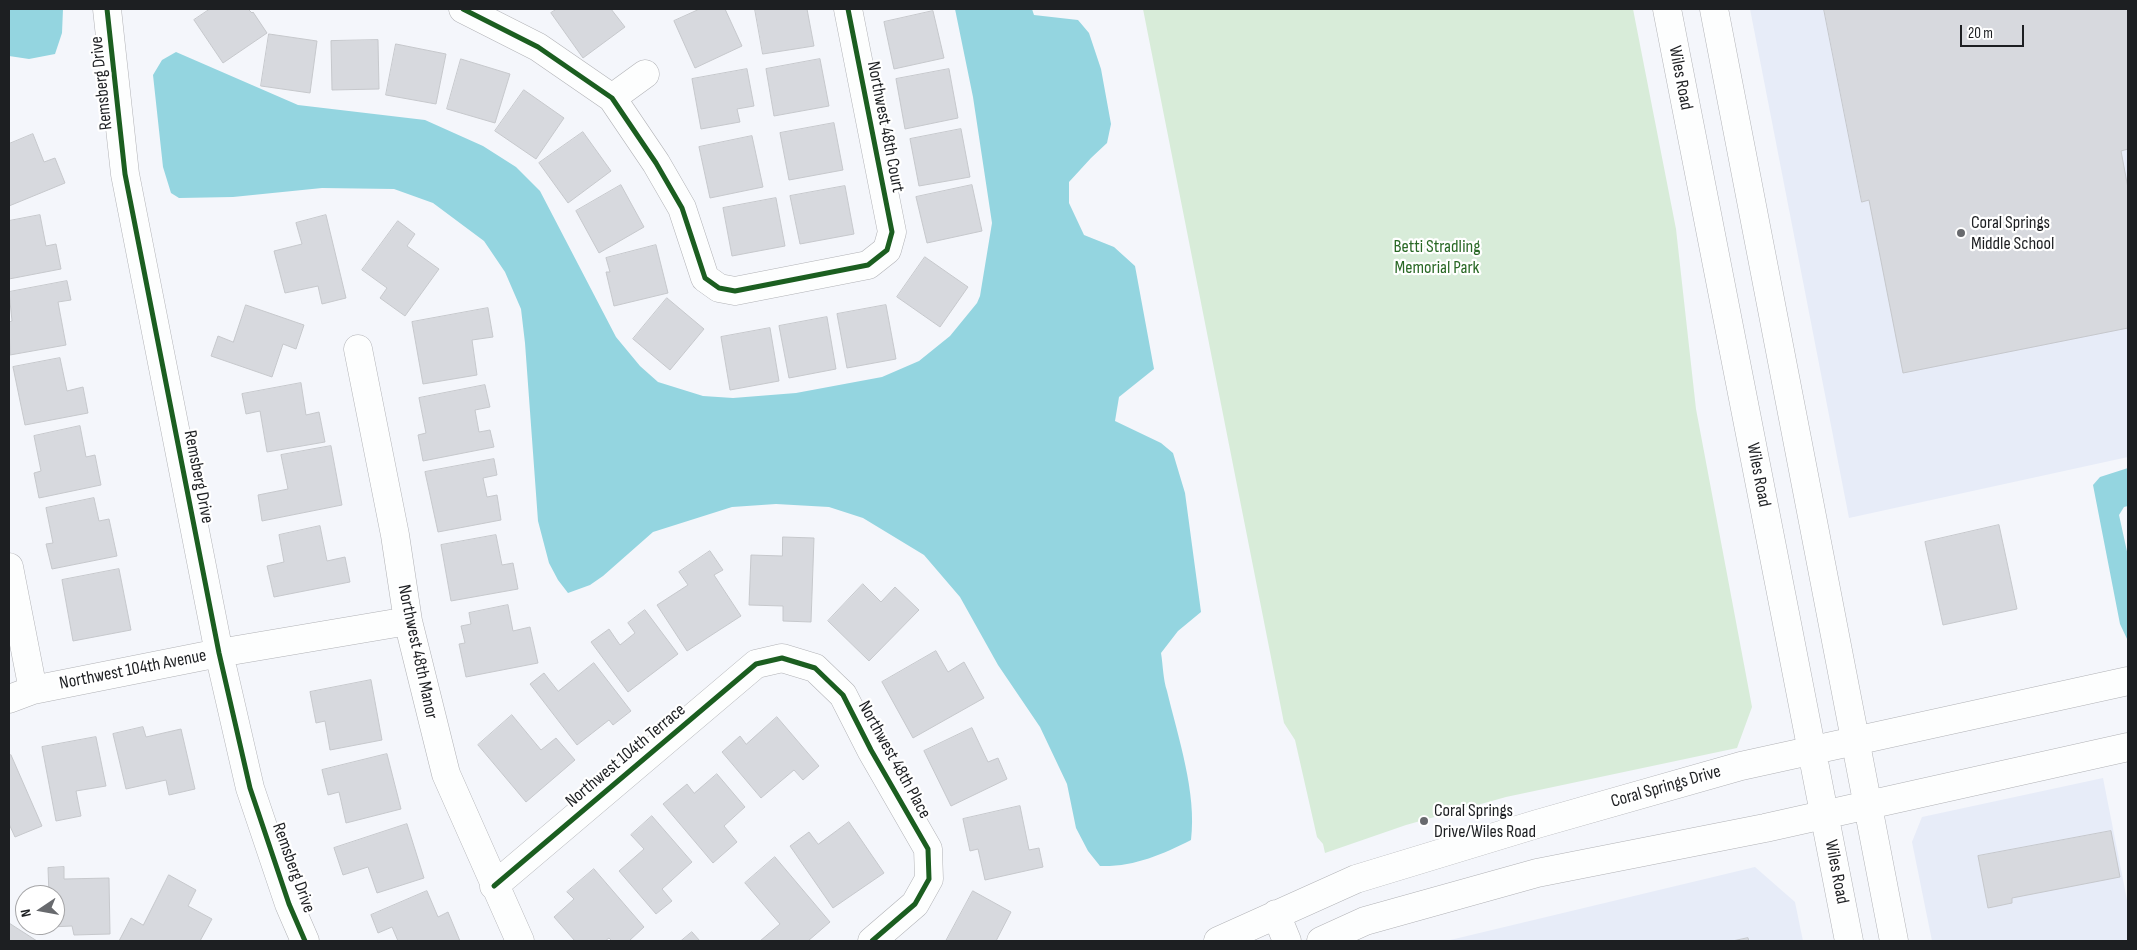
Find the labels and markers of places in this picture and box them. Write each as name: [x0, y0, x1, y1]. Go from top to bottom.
place label: Coral Springs Middle School: [1971, 212, 2054, 254]
marker: Coral Springs Middle School: [1955, 227, 1967, 239]
place label: Coral Springs Drive/Wiles Road: [1434, 800, 1536, 842]
marker: Coral Springs Drive/Wiles Road: [1418, 815, 1430, 827]

